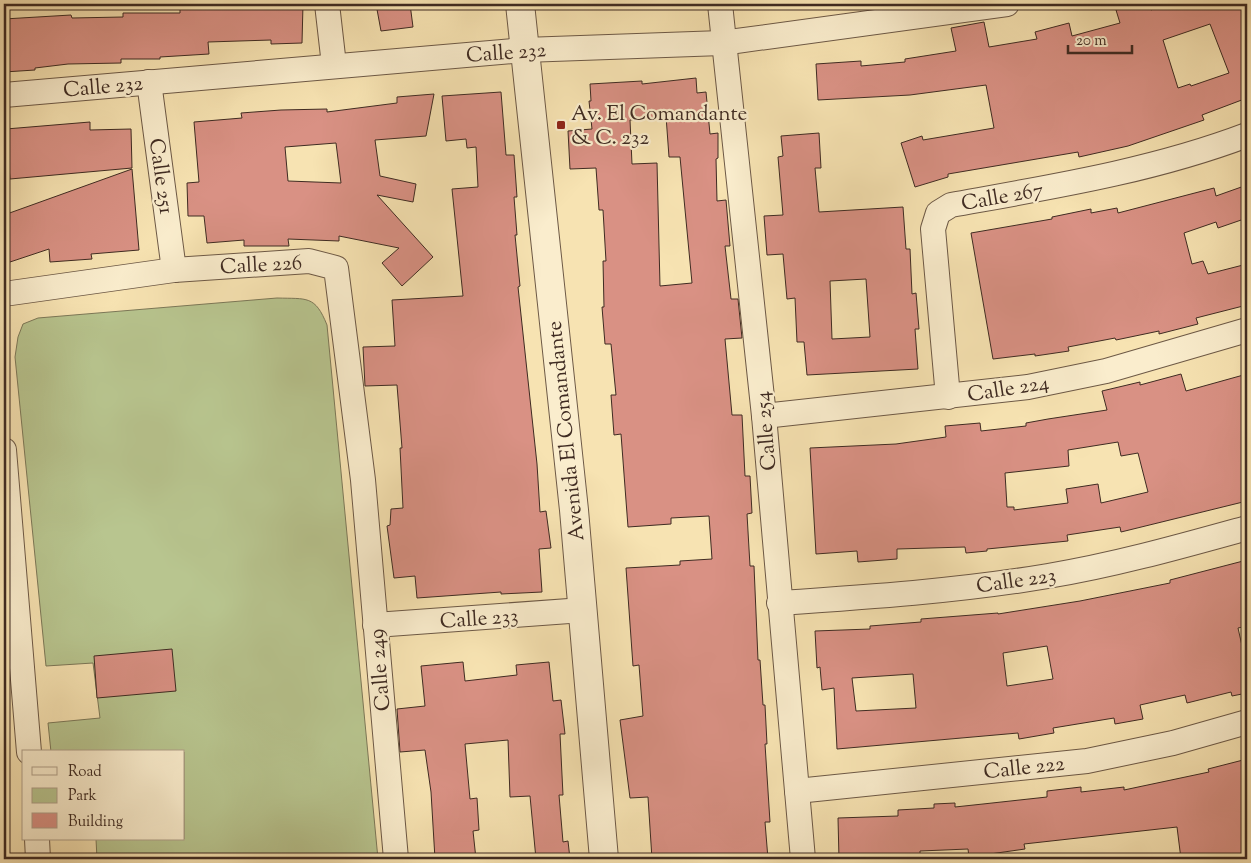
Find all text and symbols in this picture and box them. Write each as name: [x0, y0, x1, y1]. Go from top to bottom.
scale bar: [1068, 22, 1132, 54]
text: 20 m: [1076, 31, 1107, 52]
street label: Calle 232: [465, 36, 547, 72]
street label: Calle 232: [62, 70, 145, 106]
place label: Av. El Comandante & C. 232: [571, 100, 747, 154]
marker: Av. El Comandante & C. 232: [555, 119, 567, 131]
street label: Calle 251: [140, 136, 180, 216]
street label: Calle 267: [959, 176, 1046, 220]
street label: Calle 226: [219, 249, 303, 283]
street label: Avenida El Comandante: [541, 319, 593, 542]
street label: Calle 224: [965, 369, 1051, 411]
street label: Calle 254: [749, 390, 785, 472]
street label: Calle 223: [974, 562, 1058, 602]
street label: Calle 233: [439, 602, 520, 638]
street label: Calle 249: [362, 627, 400, 712]
legend: [22, 750, 185, 840]
street label: Calle 222: [982, 750, 1066, 788]
text: Road: [68, 762, 102, 783]
text: Park: [68, 786, 97, 807]
text: Building: [68, 812, 123, 833]

